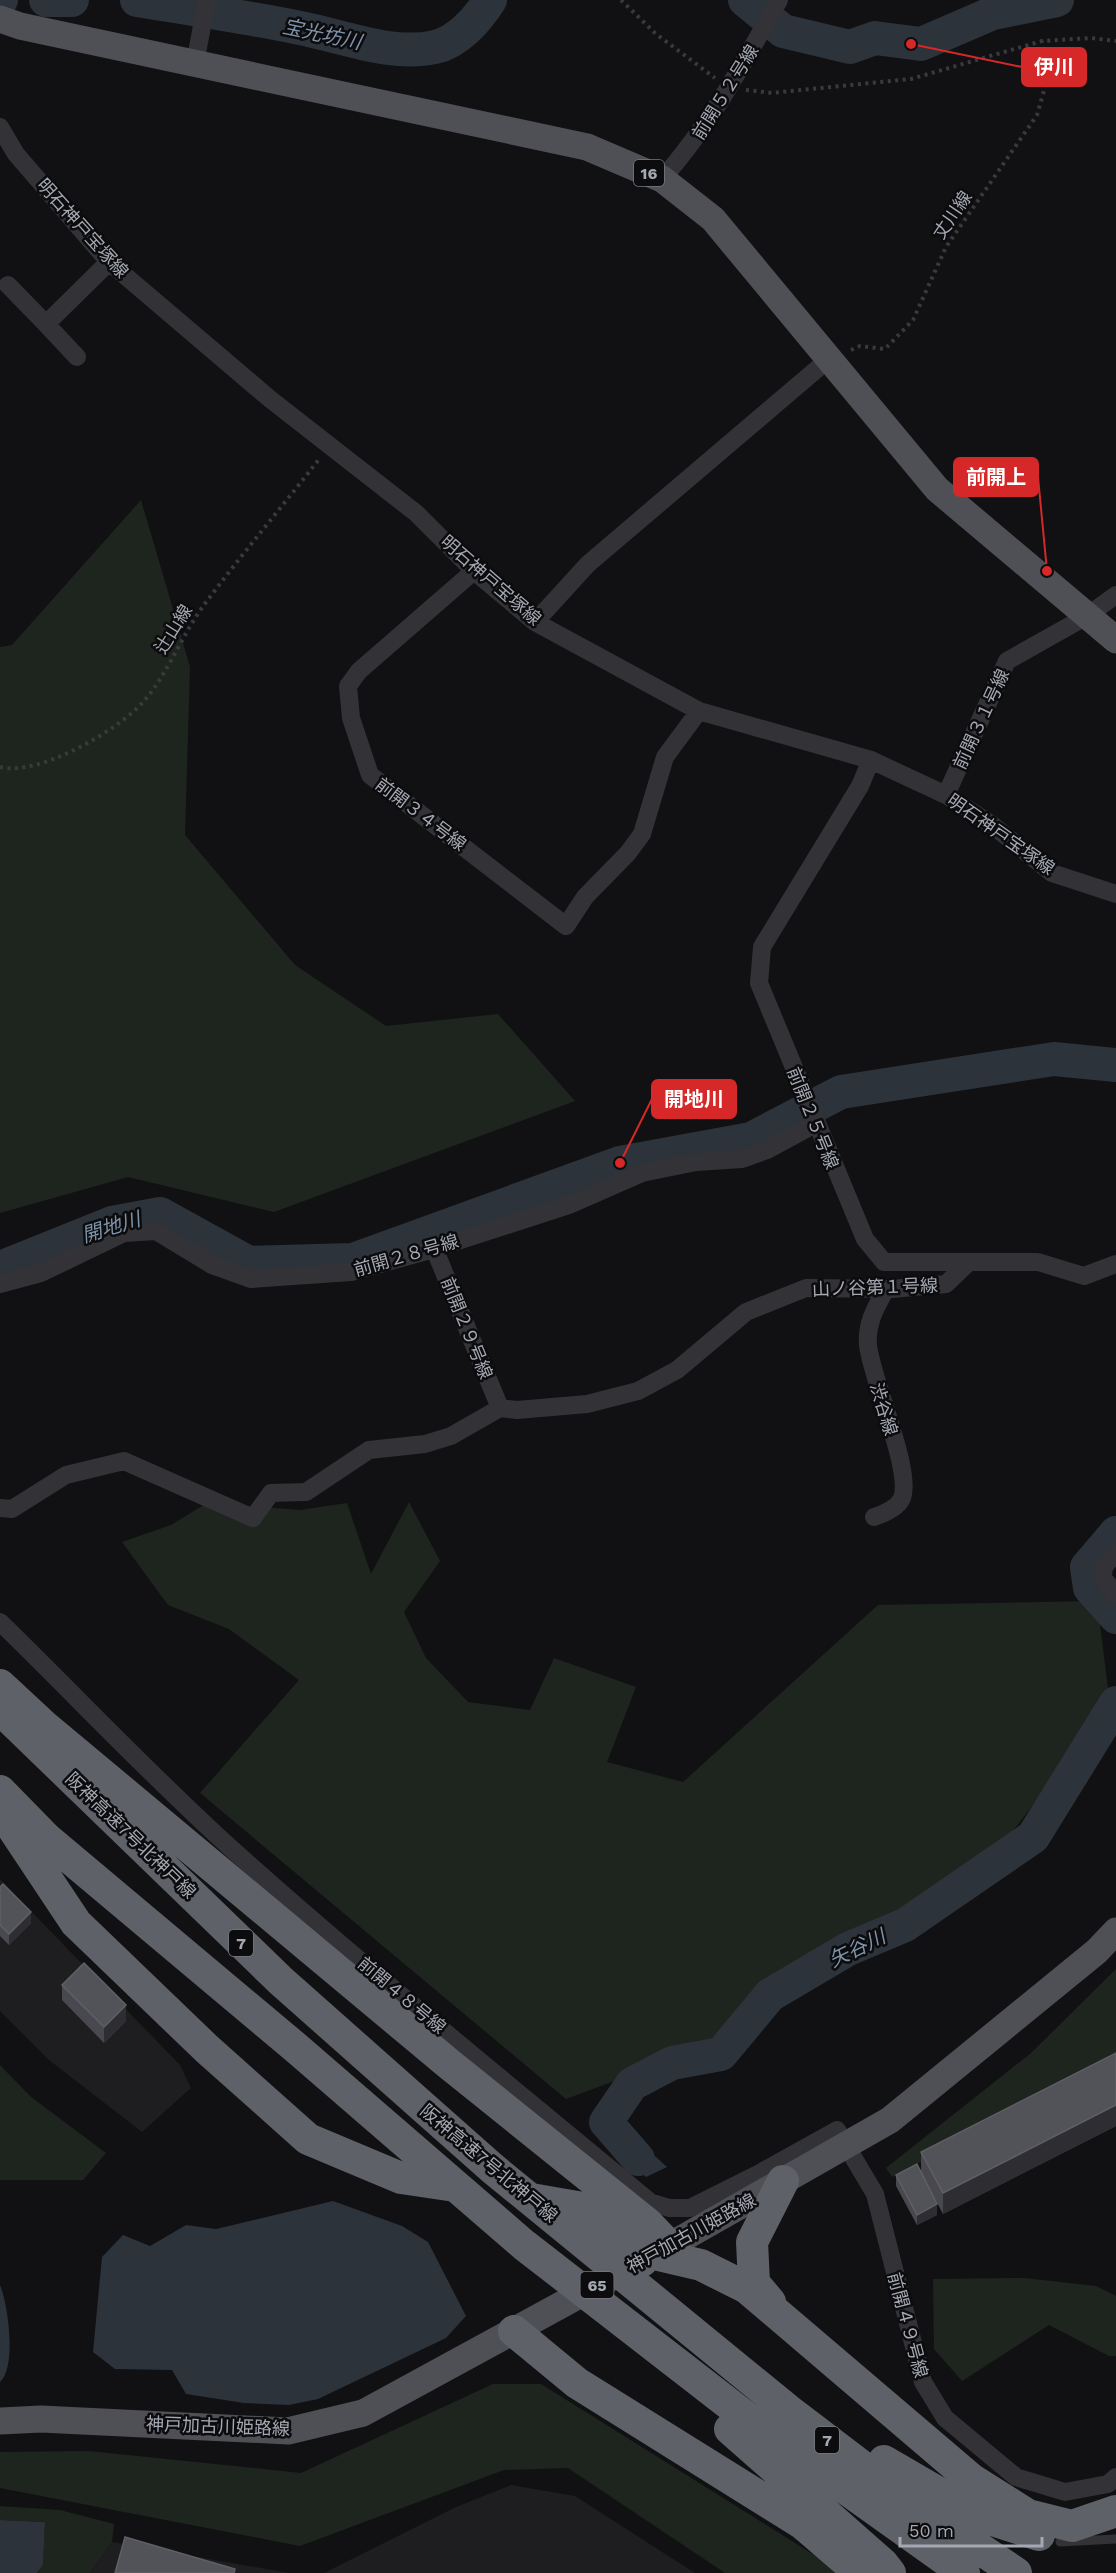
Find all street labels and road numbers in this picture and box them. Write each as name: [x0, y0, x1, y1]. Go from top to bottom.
street label: 前開５２号線: [687, 41, 763, 143]
road number: 16: [634, 160, 664, 186]
street label: 明石神戸宝塚線: [33, 174, 133, 282]
street label: 丈川線: [928, 187, 976, 243]
street label: 明石神戸宝塚線: [437, 531, 545, 629]
street label: 辻山線: [150, 601, 196, 657]
street label: 前開３１号線: [949, 666, 1013, 772]
street label: 前開３４号線: [372, 773, 470, 855]
street label: 明石神戸宝塚線: [943, 789, 1059, 879]
street label: 前開２５号線: [783, 1064, 843, 1172]
street label: 前開２８号線: [351, 1230, 461, 1280]
street label: 前開２９号線: [437, 1274, 497, 1382]
street label: 山ノ谷第１号線: [812, 1274, 938, 1300]
street label: 渋谷線: [866, 1380, 902, 1438]
street label: 阪神高速7号北神戸線: [62, 1768, 200, 1902]
road number: 7: [229, 1930, 253, 1956]
street label: 前開４８号線: [354, 1952, 450, 2038]
street label: 阪神高速7号北神戸線: [416, 2100, 562, 2226]
street label: 神戸加古川姫路線: [623, 2189, 759, 2277]
street label: 前開４９号線: [884, 2270, 932, 2380]
road number: 65: [580, 2272, 614, 2298]
street label: 神戸加古川姫路線: [146, 2413, 290, 2439]
road number: 7: [815, 2427, 839, 2453]

